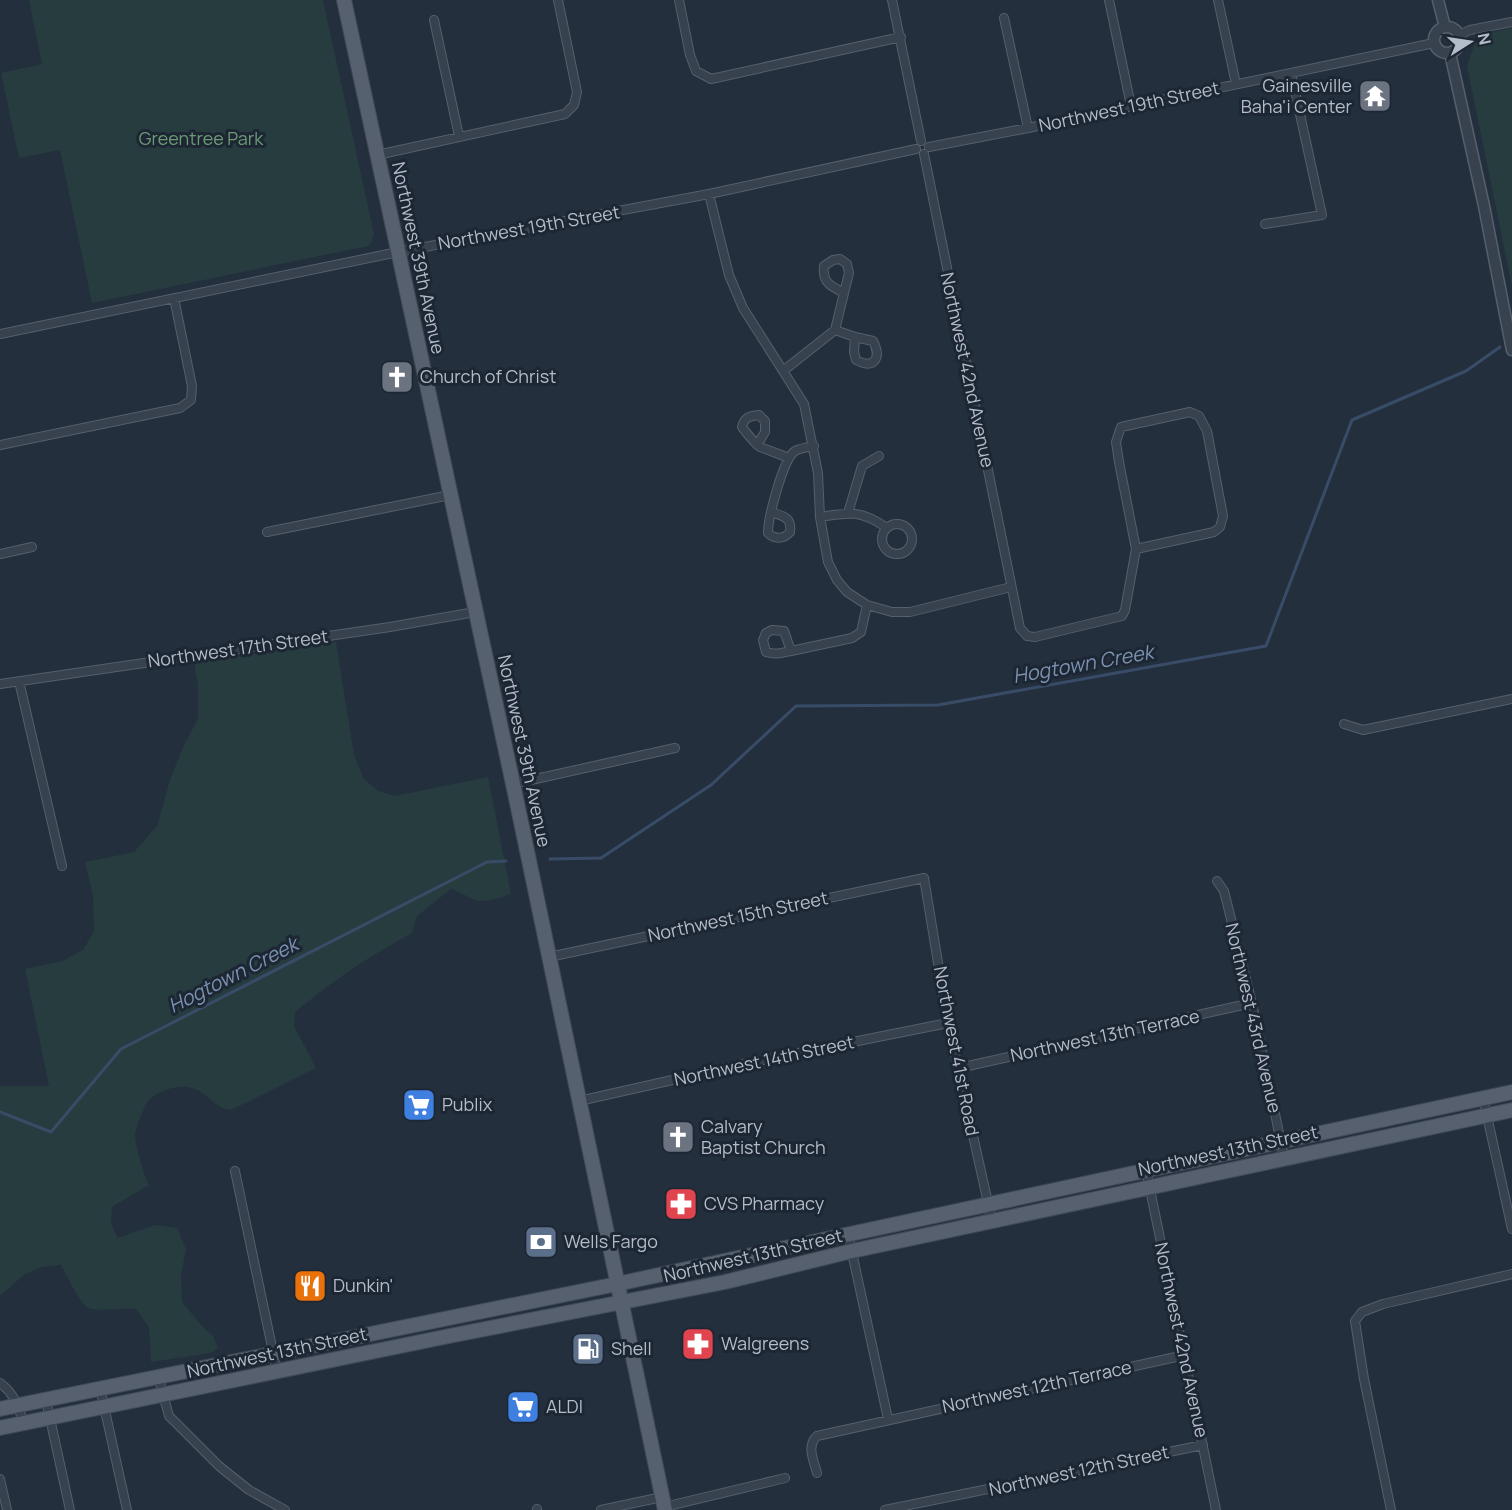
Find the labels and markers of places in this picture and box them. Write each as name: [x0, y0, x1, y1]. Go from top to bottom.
place label: Gainesville Baha'i Center: [1241, 73, 1353, 118]
temple icon: Gainesville Baha'i Center: [1357, 78, 1393, 114]
church icon: Church of Christ: [379, 359, 415, 395]
place label: Church of Christ: [420, 364, 556, 388]
supermarket icon: Publix: [401, 1087, 437, 1123]
place label: Publix: [442, 1092, 493, 1116]
place label: Calvary Baptist Church: [701, 1114, 826, 1159]
church icon: Calvary Baptist Church: [660, 1119, 696, 1155]
pharmacy icon: CVS Pharmacy: [663, 1186, 699, 1222]
place label: CVS Pharmacy: [704, 1191, 825, 1215]
bank icon: Wells Fargo: [523, 1224, 559, 1260]
place label: Wells Fargo: [564, 1229, 658, 1253]
restaurant icon: Dunkin': [292, 1268, 328, 1304]
place label: Dunkin': [333, 1273, 393, 1297]
pharmacy icon: Walgreens: [680, 1326, 716, 1362]
fuel station icon: Shell: [570, 1331, 606, 1367]
place label: Walgreens: [721, 1331, 809, 1355]
place label: Shell: [611, 1336, 652, 1360]
supermarket icon: ALDI: [505, 1389, 541, 1425]
place label: ALDI: [546, 1394, 583, 1418]

